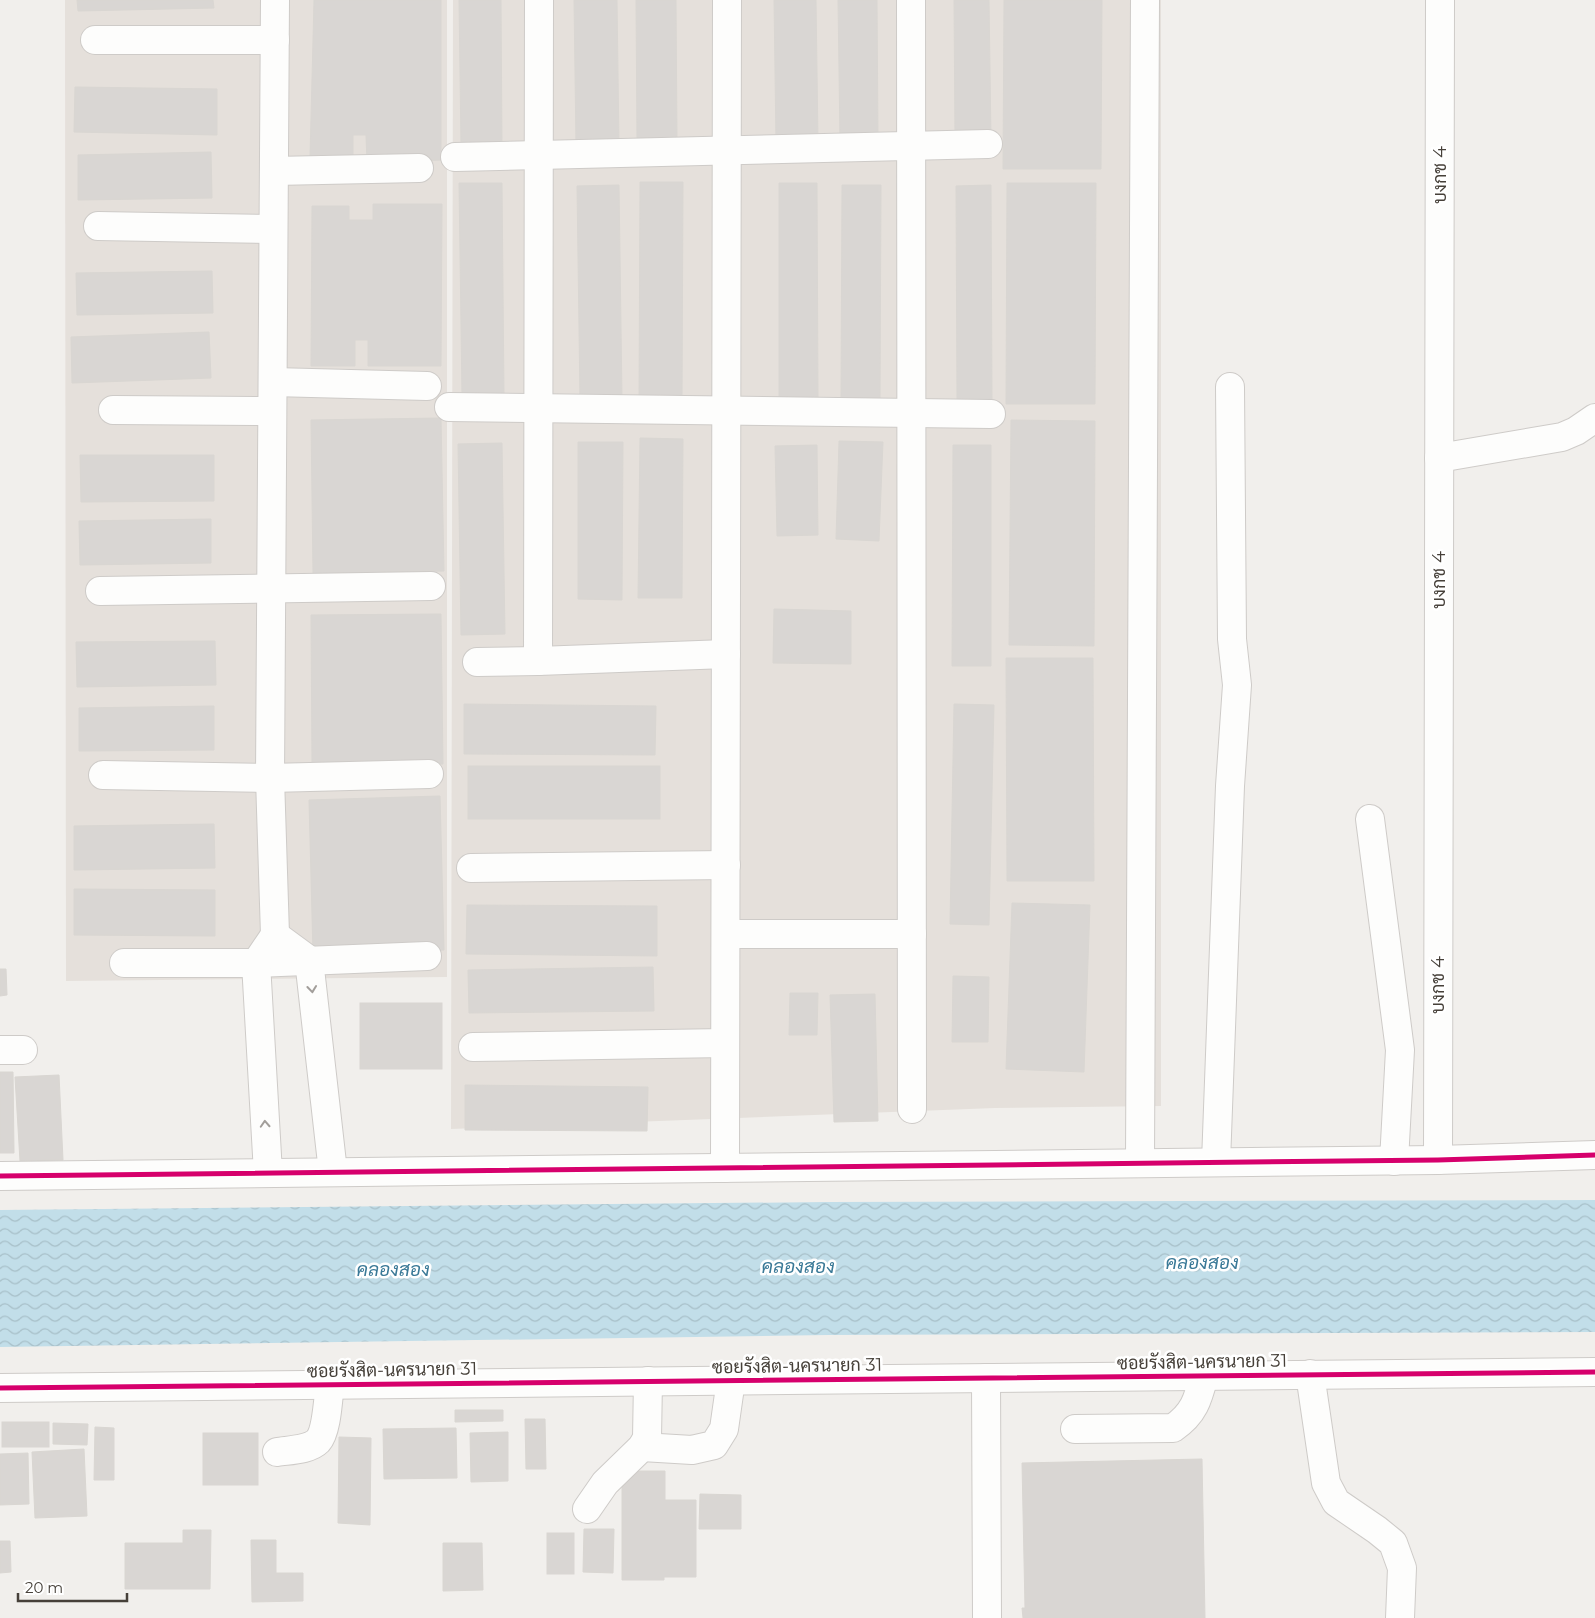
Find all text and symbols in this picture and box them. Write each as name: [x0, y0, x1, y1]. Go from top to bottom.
street label: บงกช 4: [1429, 146, 1451, 204]
street label: บงกช 4: [1428, 551, 1450, 609]
street label: บงกช 4: [1427, 956, 1449, 1014]
one-way arrow: [307, 986, 318, 994]
one-way arrow: [260, 1120, 271, 1128]
water label: คลองสอง: [1165, 1251, 1239, 1274]
water label: คลองสอง: [761, 1255, 835, 1278]
water label: คลองสอง: [356, 1258, 430, 1281]
street label: ซอยรังสิต-นครนายก 31: [1117, 1350, 1287, 1374]
street label: ซอยรังสิต-นครนายก 31: [712, 1354, 882, 1378]
street label: ซอยรังสิต-นครนายก 31: [307, 1358, 477, 1382]
scale bar: [18, 1570, 126, 1602]
text: 20 m: [25, 1578, 63, 1597]

